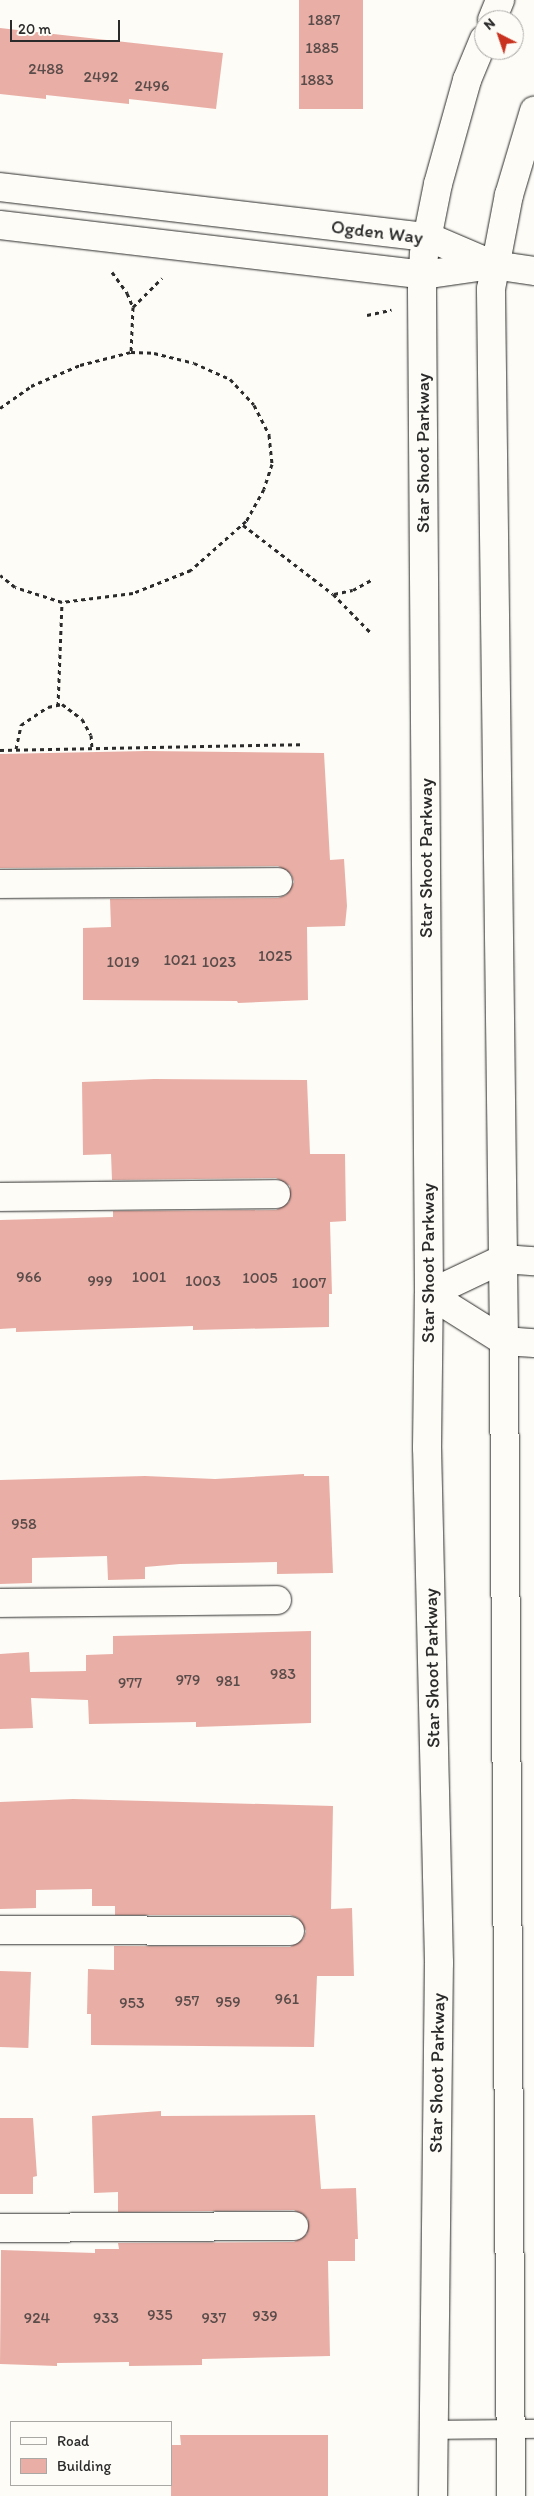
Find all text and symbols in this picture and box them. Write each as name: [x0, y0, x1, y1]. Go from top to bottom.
scale bar: [12, 10, 122, 42]
house number: 1887: [308, 10, 340, 30]
north arrow: [474, 10, 524, 60]
text: N: [480, 15, 499, 34]
text: 20 m: [18, 20, 51, 38]
house number: 1885: [305, 38, 339, 58]
house number: 2488: [28, 59, 64, 79]
house number: 2492: [84, 67, 118, 87]
house number: 1883: [300, 70, 334, 90]
house number: 2496: [135, 76, 169, 96]
street label: Ogden Way: [330, 215, 424, 249]
street label: Star Shoot Parkway: [412, 373, 434, 533]
street label: Star Shoot Parkway: [415, 778, 437, 938]
house number: 1025: [258, 946, 292, 966]
house number: 1021: [163, 950, 197, 970]
house number: 1019: [106, 952, 140, 972]
house number: 1023: [202, 952, 236, 972]
street label: Star Shoot Parkway: [417, 1183, 439, 1343]
house number: 966: [16, 1267, 42, 1287]
house number: 1001: [132, 1267, 166, 1287]
house number: 1005: [242, 1268, 278, 1288]
house number: 999: [87, 1271, 113, 1291]
house number: 1003: [185, 1271, 221, 1291]
house number: 1007: [291, 1273, 327, 1293]
house number: 958: [11, 1514, 37, 1534]
street label: Star Shoot Parkway: [419, 1588, 445, 1748]
house number: 983: [270, 1664, 296, 1684]
house number: 979: [176, 1670, 200, 1690]
house number: 981: [216, 1671, 240, 1691]
house number: 977: [118, 1673, 142, 1693]
house number: 961: [275, 1989, 299, 2009]
house number: 957: [175, 1991, 199, 2011]
house number: 959: [215, 1992, 241, 2012]
house number: 953: [119, 1993, 145, 2013]
street label: Star Shoot Parkway: [424, 1993, 450, 2153]
house number: 935: [147, 2305, 173, 2325]
house number: 939: [252, 2306, 278, 2326]
house number: 924: [24, 2308, 50, 2328]
house number: 933: [93, 2308, 119, 2328]
house number: 937: [201, 2308, 227, 2328]
legend: [10, 2421, 172, 2486]
text: Road: [57, 2432, 89, 2450]
text: Building: [57, 2457, 111, 2475]

